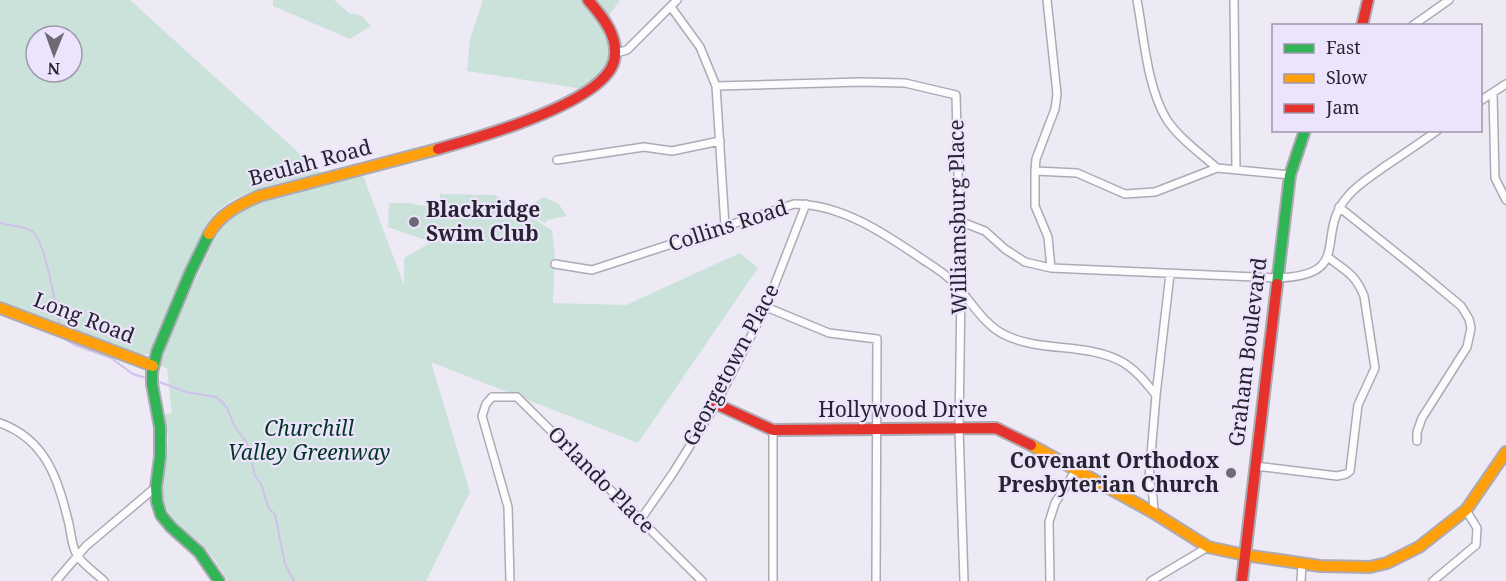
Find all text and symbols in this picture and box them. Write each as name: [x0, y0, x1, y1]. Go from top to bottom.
north arrow: [24, 24, 84, 84]
legend: [1272, 24, 1482, 132]
text: Fast: [1326, 35, 1361, 59]
text: N: [47, 58, 60, 80]
text: Slow: [1326, 65, 1368, 89]
text: Jam: [1325, 95, 1360, 119]
street label: Williamsburg Place: [941, 119, 973, 315]
street label: Beulah Road: [245, 132, 374, 192]
street label: Collins Road: [664, 193, 791, 257]
place label: Blackridge Swim Club: [426, 195, 540, 247]
marker: Blackridge Swim Club: [407, 215, 421, 229]
street label: Graham Boulevard: [1222, 256, 1273, 448]
street label: Georgetown Place: [676, 278, 785, 451]
street label: Long Road: [30, 285, 139, 349]
street label: Hollywood Drive: [818, 395, 988, 423]
park label: Churchill Valley Greenway: [228, 414, 390, 466]
street label: Orlando Place: [542, 420, 661, 539]
place label: Covenant Orthodox Presbyterian Church: [998, 446, 1219, 498]
marker: Covenant Orthodox Presbyterian Church: [1224, 466, 1238, 480]

